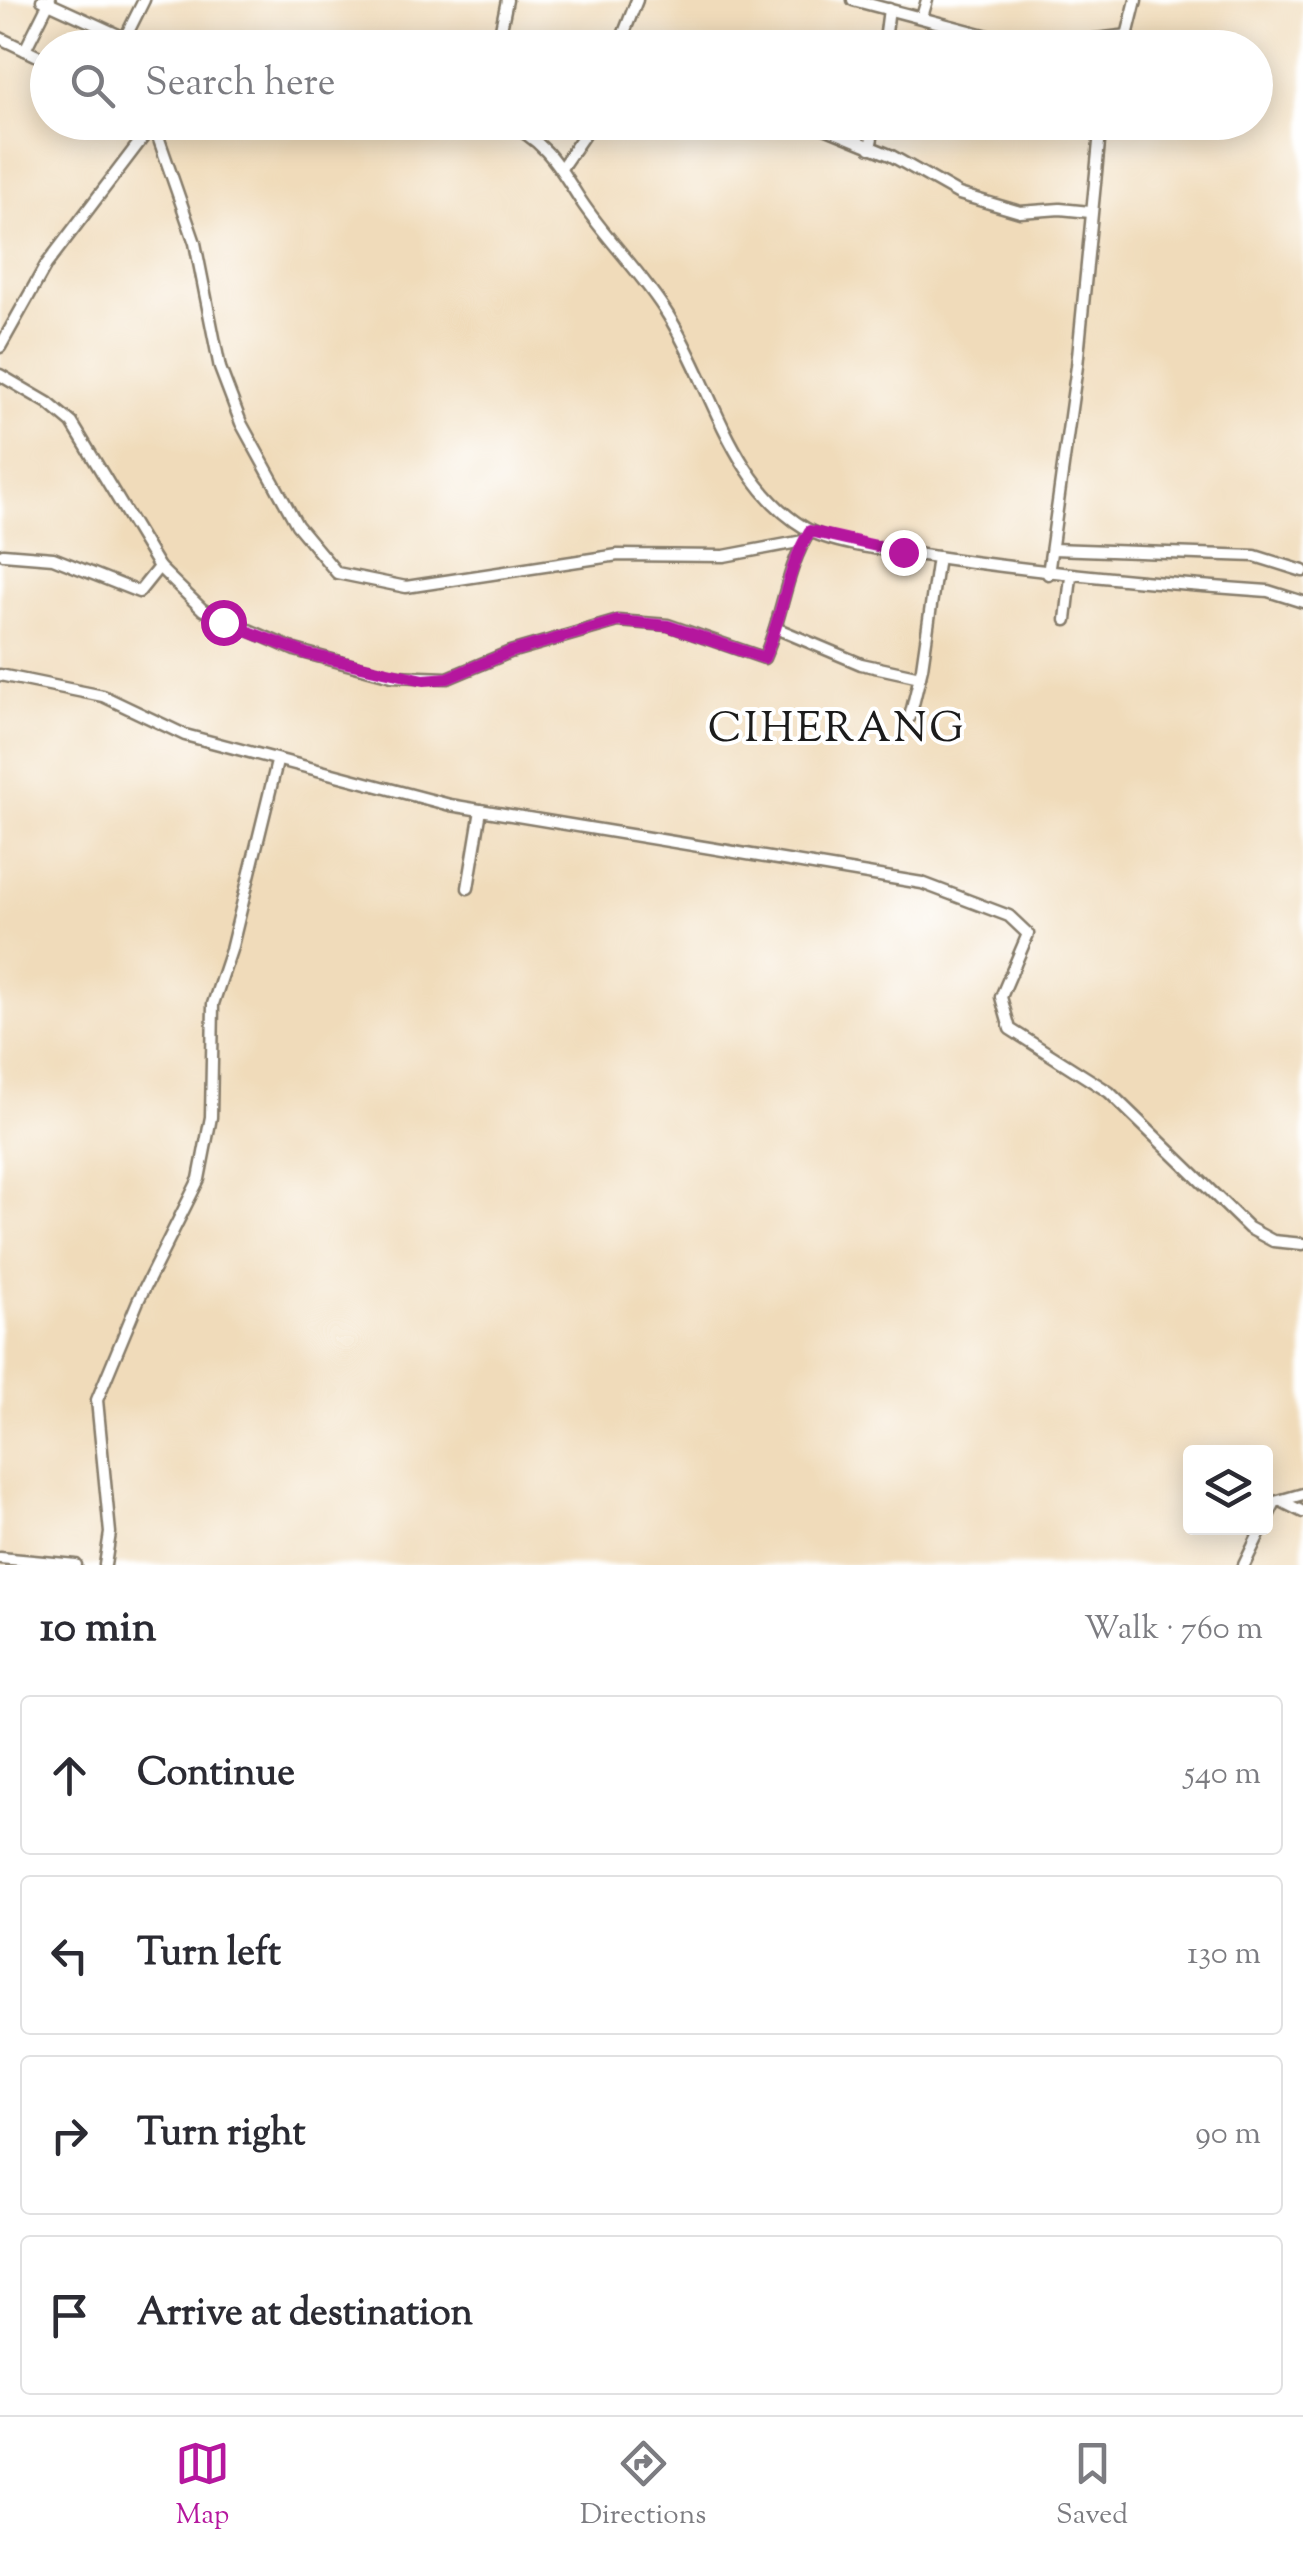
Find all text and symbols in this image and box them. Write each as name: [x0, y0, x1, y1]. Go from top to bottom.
search box: [30, 30, 1273, 140]
icon: search: [65, 58, 120, 113]
text: Search here: [145, 58, 336, 112]
route end: [881, 530, 927, 576]
route start: [201, 600, 247, 646]
district label: CIHERANG: [708, 701, 966, 761]
map controls: [1183, 1445, 1273, 1535]
button: layers: [1183, 1445, 1273, 1535]
text: 10 min: [40, 1600, 157, 1660]
text: Walk · 760 m: [1084, 1607, 1263, 1653]
icon: ahead: [42, 1748, 97, 1803]
text: Continue: [137, 1748, 295, 1802]
text: 540 m: [1184, 1752, 1261, 1798]
icon: left: [42, 1928, 97, 1983]
text: Turn left: [137, 1928, 281, 1982]
text: 130 m: [1187, 1932, 1261, 1978]
icon: right: [42, 2108, 97, 2163]
text: Turn right: [137, 2108, 305, 2162]
text: 90 m: [1195, 2112, 1261, 2158]
icon: arrive: [42, 2288, 97, 2343]
text: Arrive at destination: [137, 2288, 473, 2342]
tab: Map: [175, 2436, 230, 2536]
tab: Directions: [580, 2436, 706, 2536]
tab: Saved: [1056, 2436, 1128, 2536]

